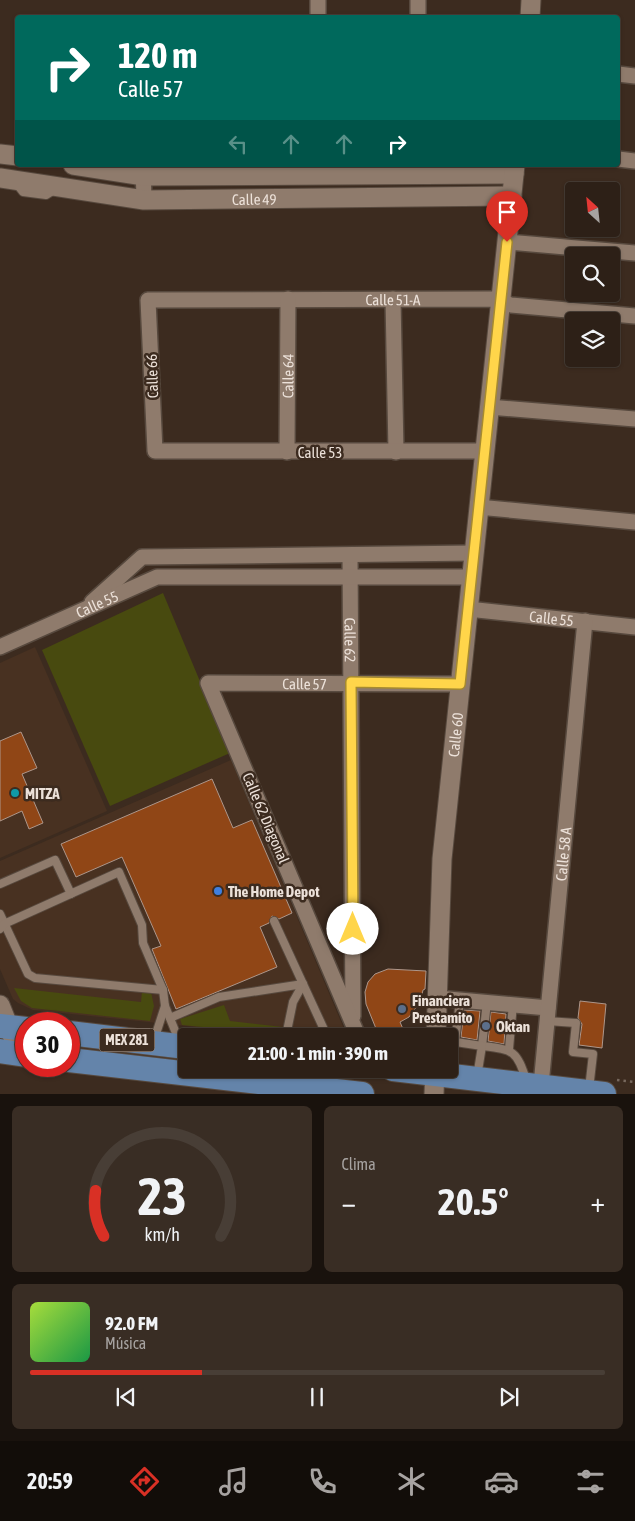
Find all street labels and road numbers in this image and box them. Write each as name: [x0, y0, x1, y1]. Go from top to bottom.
street label: Calle 49: [232, 190, 277, 208]
street label: Calle 51-A: [365, 291, 421, 308]
street label: Calle 66: [143, 353, 161, 399]
street label: Calle 64: [279, 354, 296, 398]
street label: Calle 53: [298, 444, 342, 461]
street label: Calle 55: [73, 587, 121, 621]
street label: Calle 55: [528, 607, 575, 629]
street label: Calle 62: [342, 618, 359, 662]
street label: Calle 57: [282, 675, 327, 692]
street label: Calle 60: [444, 712, 466, 758]
street label: Calle 62 Diagonal: [239, 770, 293, 866]
street label: Calle 58 A: [552, 826, 574, 882]
road number: MEX 281: [100, 1028, 154, 1052]

